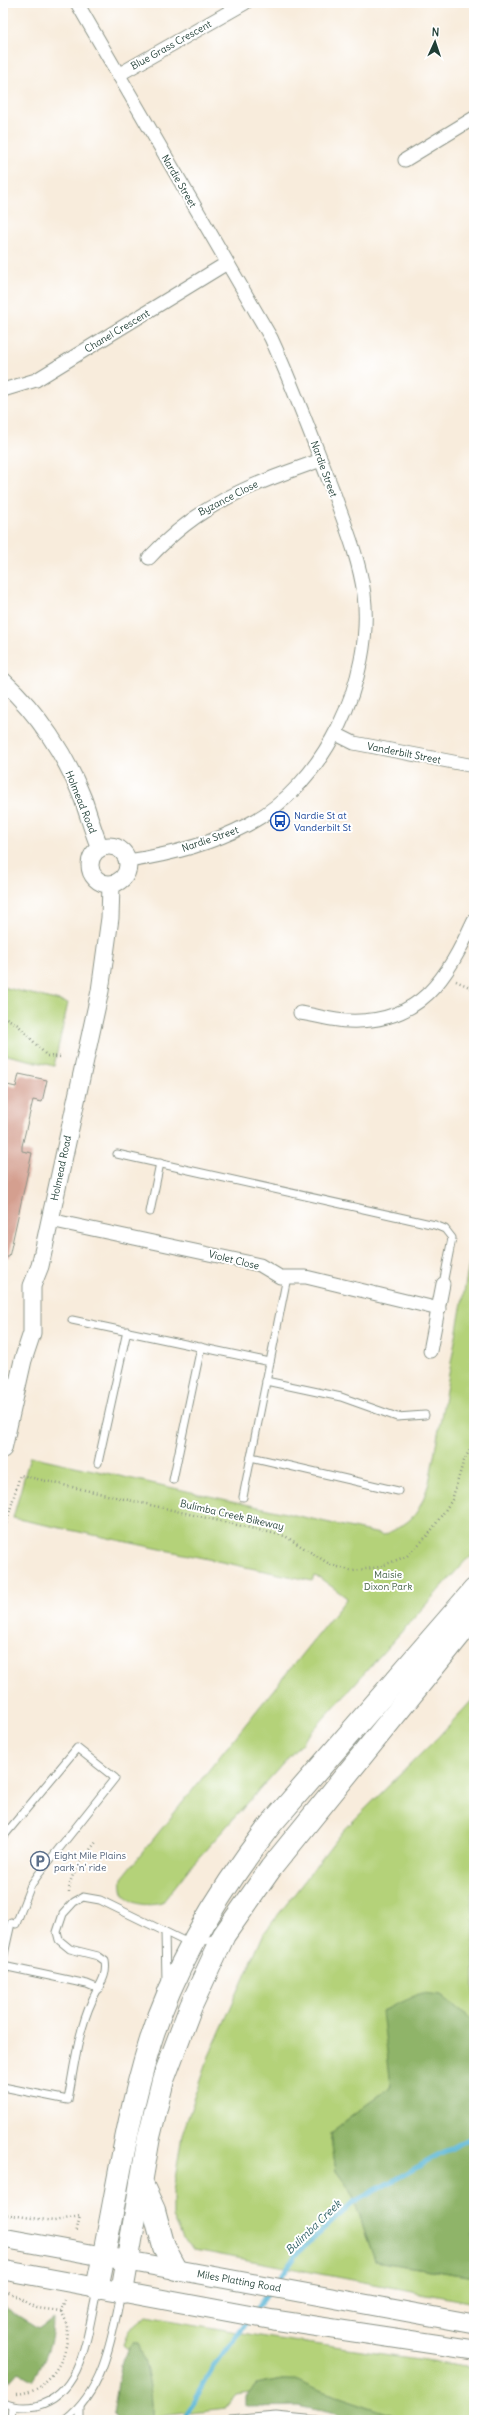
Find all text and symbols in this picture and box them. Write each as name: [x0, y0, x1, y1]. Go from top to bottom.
street label: Blue Grass Crescent: [128, 17, 214, 73]
north arrow: [415, 22, 455, 62]
text: N: [431, 25, 440, 39]
street label: Nardie Street: [159, 152, 200, 210]
street label: Chanel Crescent: [82, 306, 152, 355]
street label: Nardie Street: [308, 439, 340, 500]
street label: Byzance Close: [196, 477, 260, 519]
street label: Vanderbilt Street: [366, 739, 443, 767]
street label: Holmead Road: [63, 769, 100, 835]
place label: Nardie St at Vanderbilt St: [294, 809, 352, 834]
bus stop icon: Nardie St at Vanderbilt St: [269, 810, 291, 832]
street label: Nardie Street: [180, 823, 241, 855]
street label: Holmead Road: [48, 1134, 74, 1202]
street label: Violet Close: [207, 1247, 261, 1273]
street label: Bulimba Creek Bikeway: [179, 1497, 285, 1533]
park label: Maisie Dixon Park: [364, 1568, 412, 1593]
place label: Eight Mile Plains park 'n' ride: [54, 1849, 126, 1874]
parking icon: Eight Mile Plains park 'n' ride: [29, 1850, 51, 1872]
water label: Bulimba Creek: [282, 2196, 345, 2257]
street label: Miles Platting Road: [196, 2267, 282, 2295]

